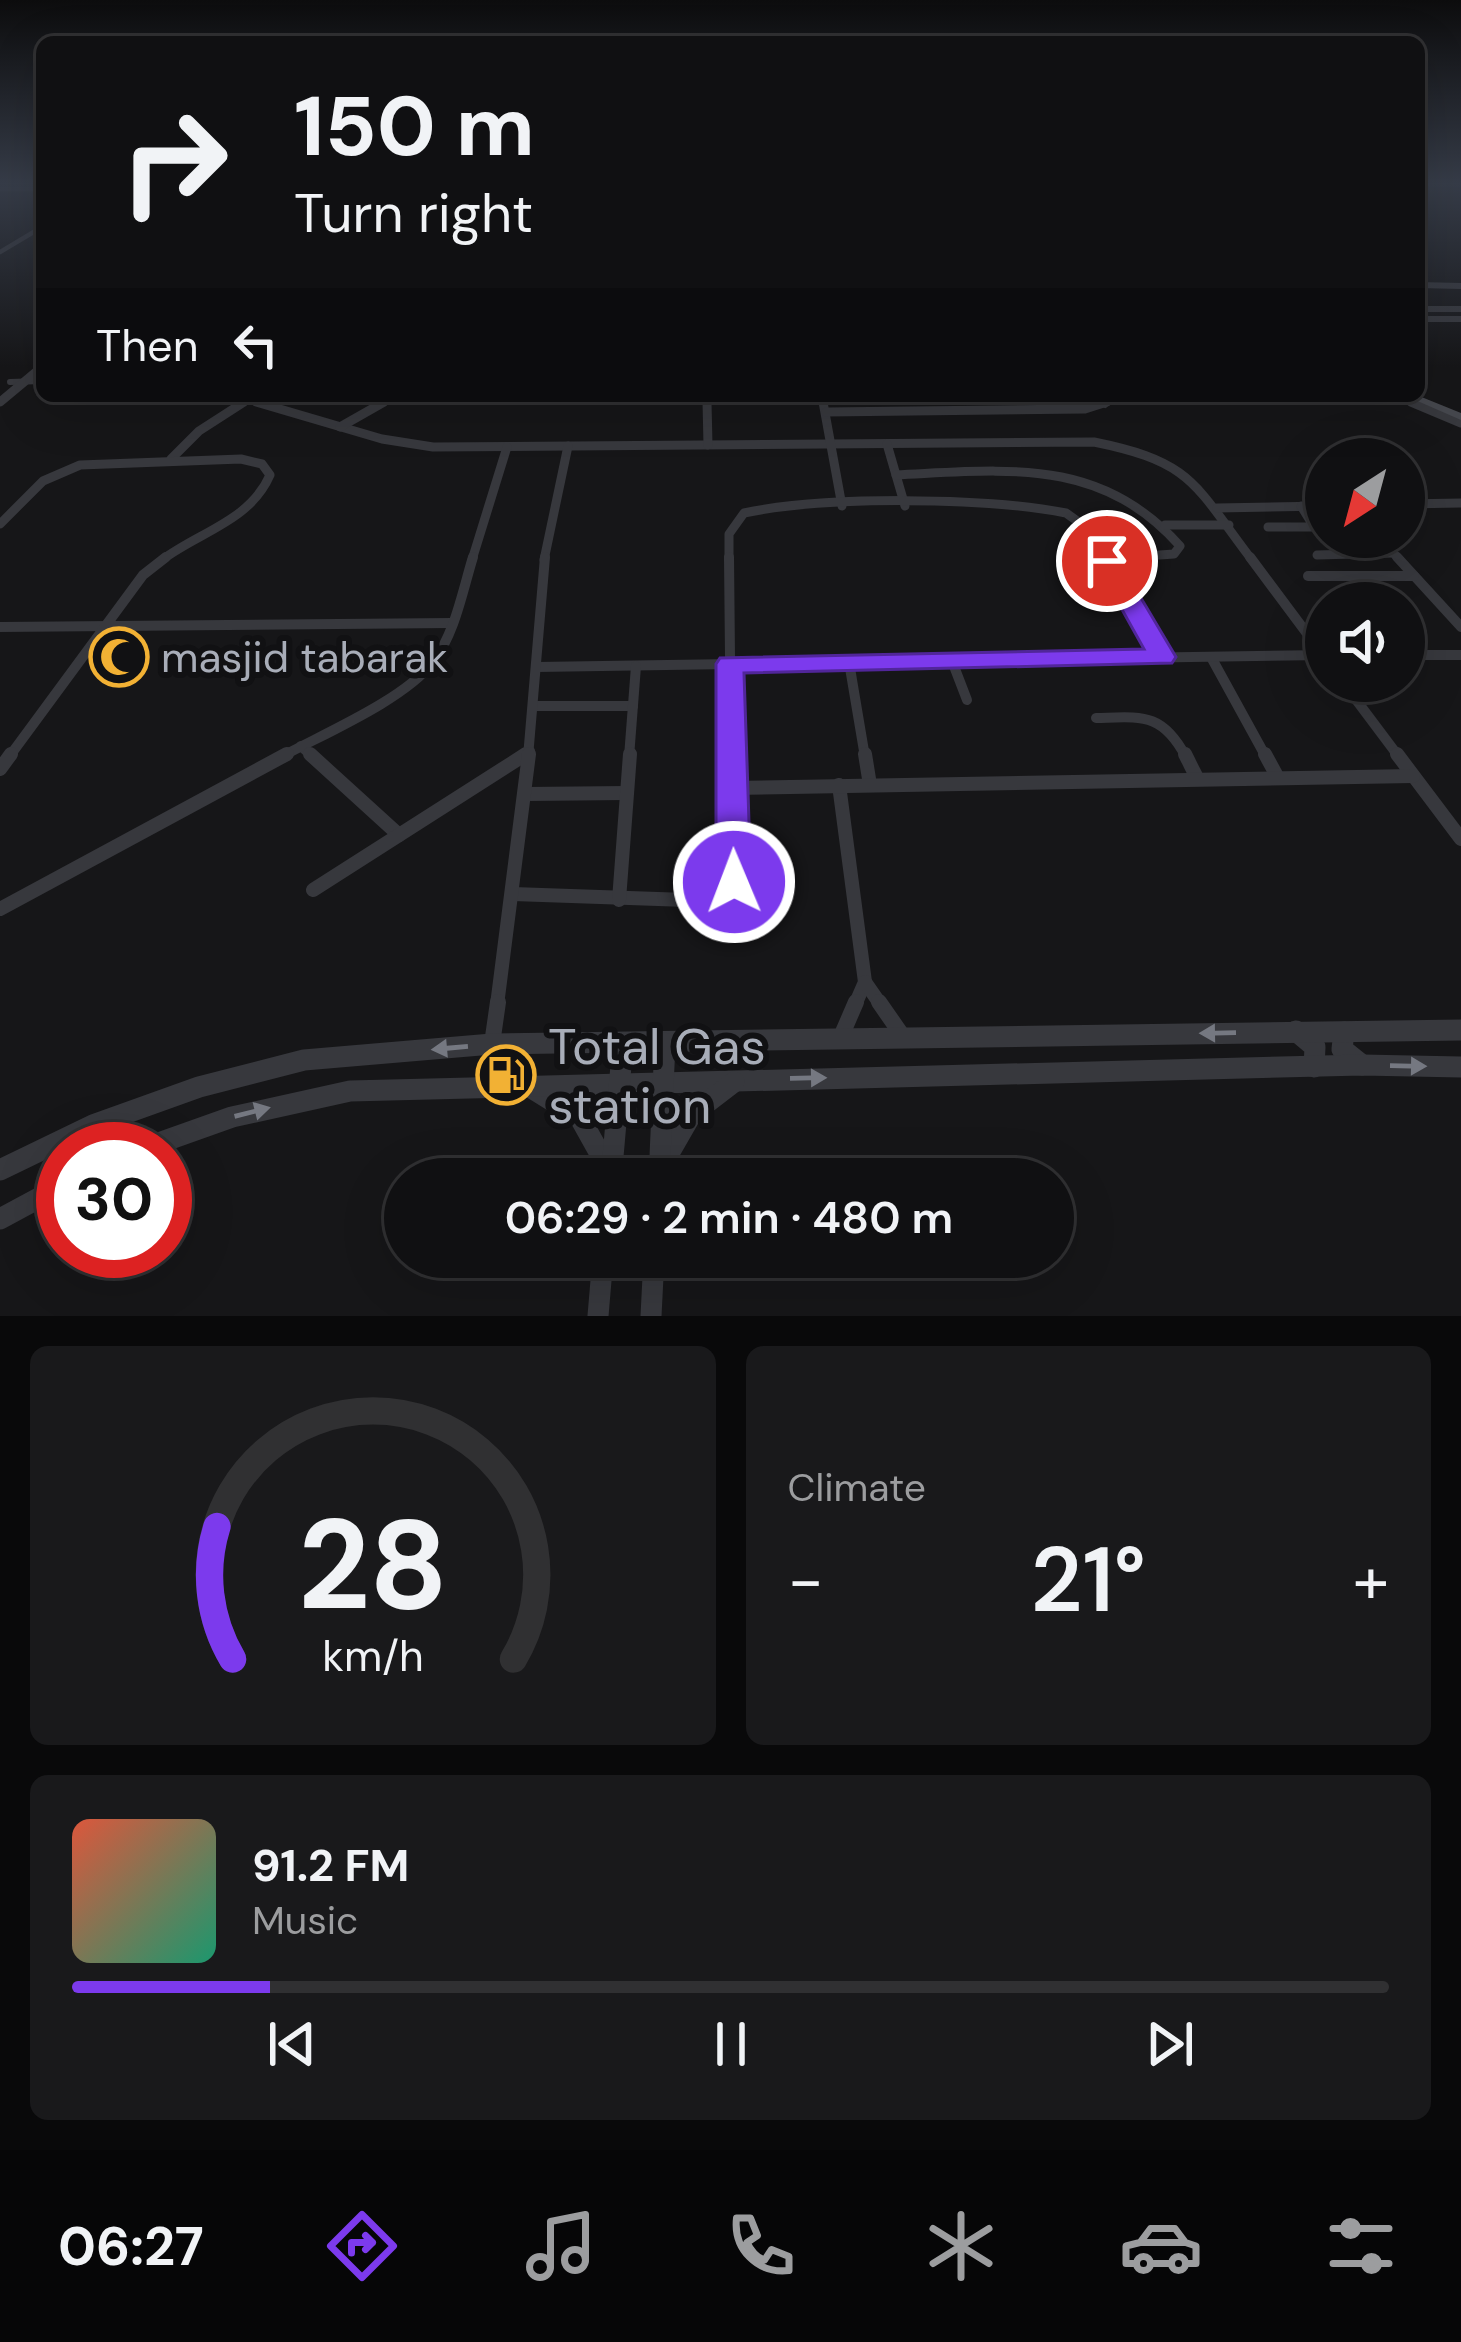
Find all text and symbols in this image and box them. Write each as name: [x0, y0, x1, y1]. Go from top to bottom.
text: 150 m: [294, 72, 535, 181]
icon: right: [96, 84, 252, 240]
text: Turn right: [294, 178, 533, 249]
icon: left: [223, 312, 289, 378]
text: Then: [96, 316, 199, 375]
north arrow: [1305, 438, 1425, 558]
map controls: [1305, 438, 1425, 702]
pin: [1056, 510, 1158, 612]
icon: arrive: [1074, 528, 1140, 594]
button: sound: [1305, 582, 1425, 702]
mosque icon: masjid tabarak: [88, 626, 150, 688]
place label: masjid tabarak: [161, 630, 448, 685]
position arrow: [671, 819, 797, 945]
place label: Total Gas station: [548, 1013, 766, 1139]
one-way arrow: [1198, 1023, 1236, 1042]
one-way arrow: [431, 1038, 468, 1057]
fuel station icon: Total Gas station: [475, 1044, 537, 1106]
one-way arrow: [1390, 1057, 1428, 1076]
one-way arrow: [790, 1068, 828, 1087]
one-way arrow: [234, 1102, 271, 1121]
speed limit sign: 30: [36, 1122, 192, 1278]
text: 06:29 · 2 min · 480 m: [505, 1188, 953, 1247]
text: Climate: [788, 1462, 926, 1513]
text: 28: [298, 1484, 448, 1647]
text: 21°: [1031, 1522, 1146, 1639]
text: −: [788, 1538, 824, 1623]
text: +: [1353, 1538, 1389, 1623]
text: km/h: [322, 1627, 423, 1683]
text: 91.2 FM: [252, 1836, 409, 1895]
text: Music: [252, 1895, 358, 1946]
icon: previous: [259, 2011, 325, 2077]
icon: pause: [698, 2011, 764, 2077]
icon: next: [1137, 2011, 1203, 2077]
icon: directions: [320, 2204, 404, 2288]
icon: music: [519, 2204, 603, 2288]
icon: phone: [719, 2204, 803, 2288]
icon: climate: [919, 2204, 1003, 2288]
icon: car: [1119, 2204, 1203, 2288]
icon: filters: [1319, 2204, 1403, 2288]
text: 06:27: [58, 2211, 204, 2282]

